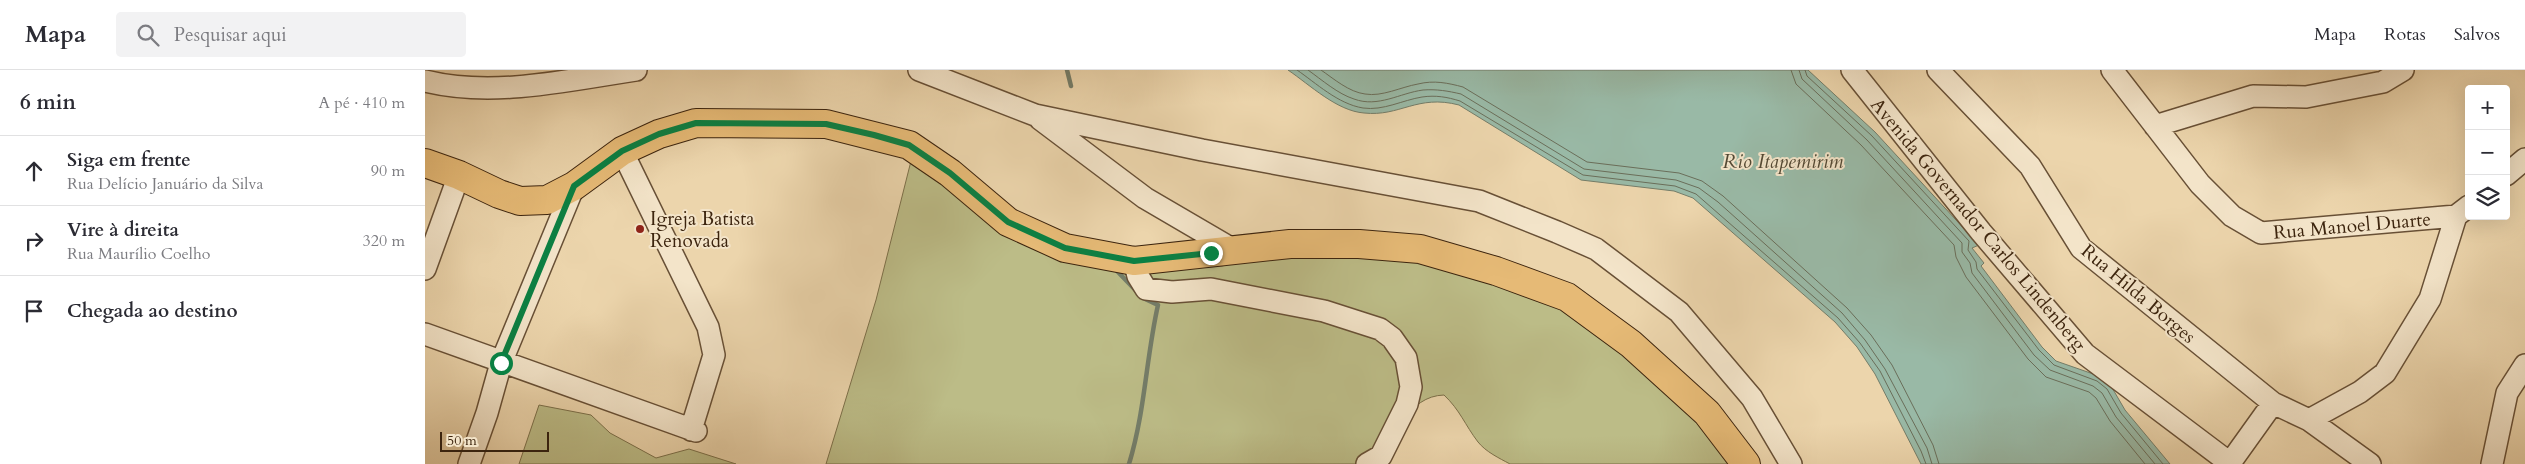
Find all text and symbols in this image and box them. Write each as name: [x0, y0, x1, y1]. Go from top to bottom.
search box: [116, 12, 466, 57]
text: Mapa: [25, 18, 86, 51]
icon: search: [134, 21, 162, 49]
text: Pesquisar aqui: [174, 22, 287, 48]
text: Mapa: [2314, 22, 2356, 47]
text: Rotas: [2384, 22, 2426, 47]
text: Salvos: [2454, 22, 2500, 47]
map controls: [2465, 85, 2510, 220]
button: +: [2465, 85, 2510, 130]
text: 6 min: [20, 88, 76, 117]
text: A pé · 410 m: [318, 92, 405, 114]
street label: Avenida Governador Carlos Lindenberg: [1864, 93, 2092, 357]
button: −: [2465, 130, 2510, 175]
text: Siga em frente: [67, 147, 191, 173]
water label: Rio Itapemirim: [1722, 148, 1844, 175]
icon: ahead: [20, 157, 48, 185]
text: 90 m: [371, 160, 405, 182]
text: Rua Delício Januário da Silva: [67, 173, 263, 195]
button: layers: [2465, 175, 2510, 220]
place label: Igreja Batista Renovada: [650, 206, 754, 254]
street label: Rua Manoel Duarte: [2272, 206, 2432, 246]
text: Vire à direita: [67, 217, 179, 243]
marker: Igreja Batista Renovada: [634, 223, 646, 235]
icon: right: [20, 227, 48, 255]
text: 320 m: [363, 230, 405, 252]
street label: Rua Hilda Borges: [2076, 238, 2201, 349]
route end: [1200, 242, 1223, 265]
text: Rua Maurílio Coelho: [67, 243, 210, 265]
icon: arrive: [20, 297, 48, 325]
text: Chegada ao destino: [67, 298, 238, 324]
route start: [490, 352, 513, 375]
scale bar: [440, 429, 549, 452]
text: 50 m: [447, 431, 477, 450]

